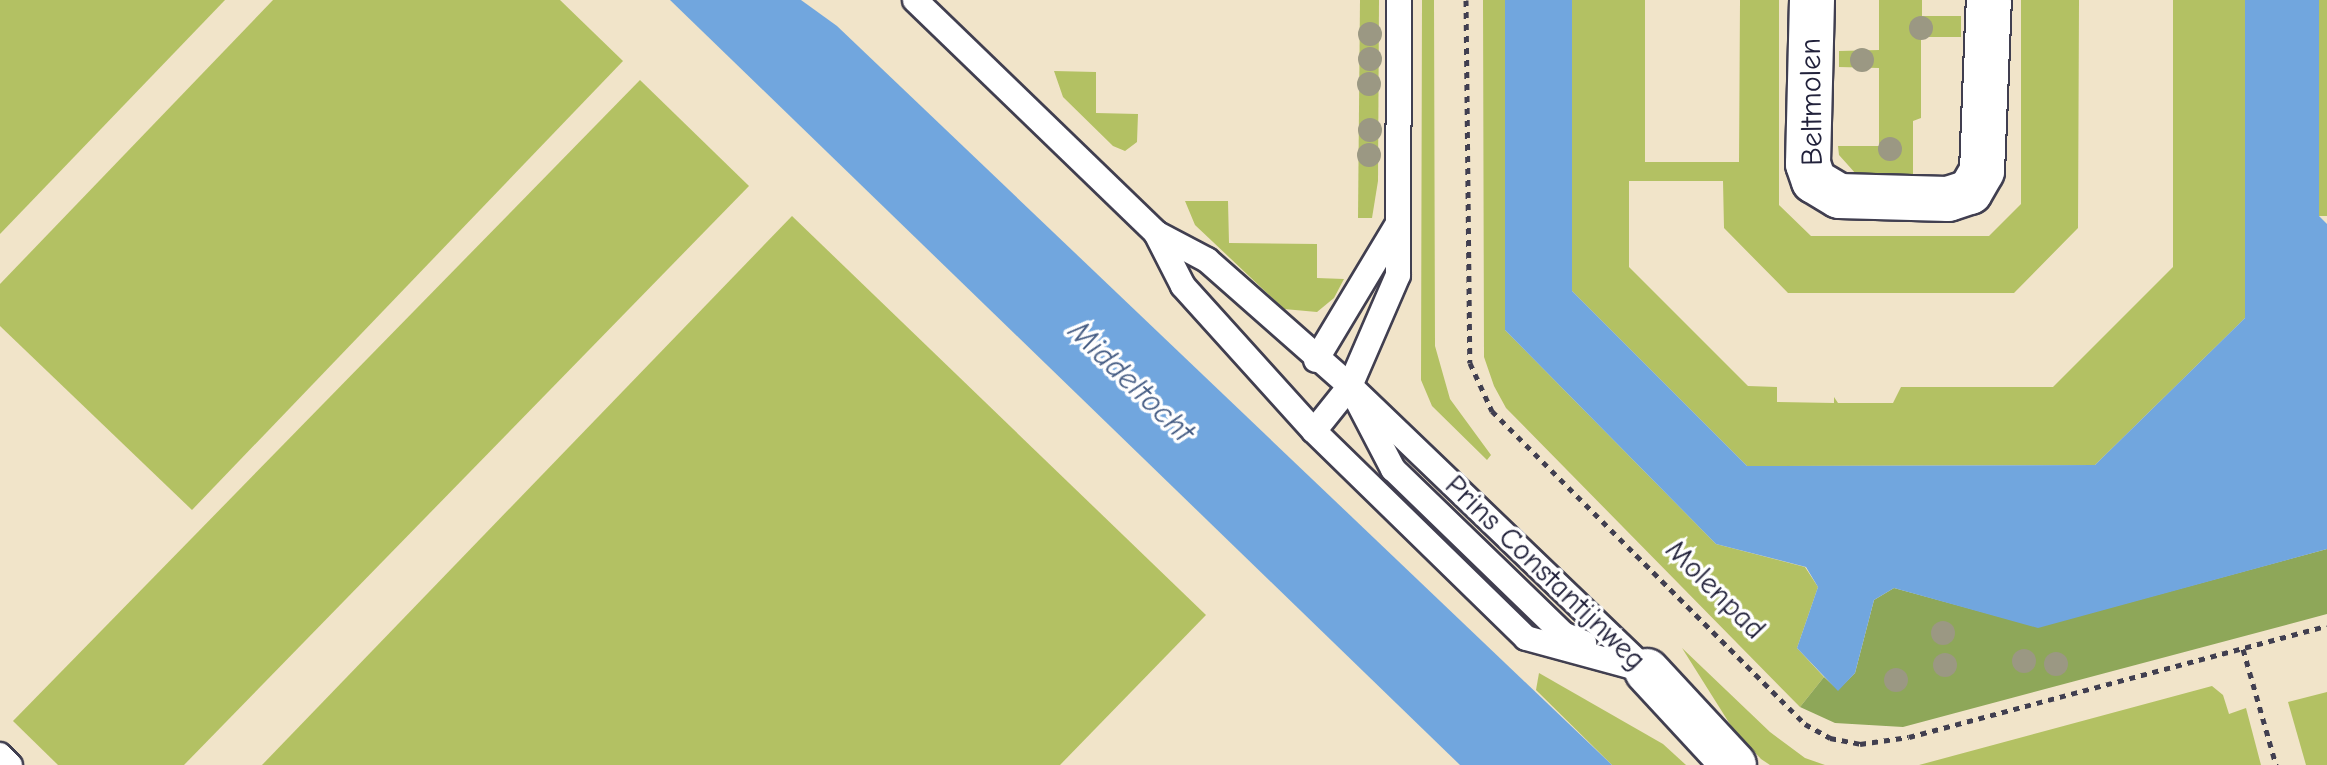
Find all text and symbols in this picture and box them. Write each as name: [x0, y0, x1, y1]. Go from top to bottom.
street label: Beltmolen: [1793, 38, 1831, 166]
water label: Middeltocht: [1060, 313, 1202, 451]
street label: Prins Constantijnweg: [1437, 468, 1653, 678]
street label: Molenpad: [1658, 533, 1772, 647]

